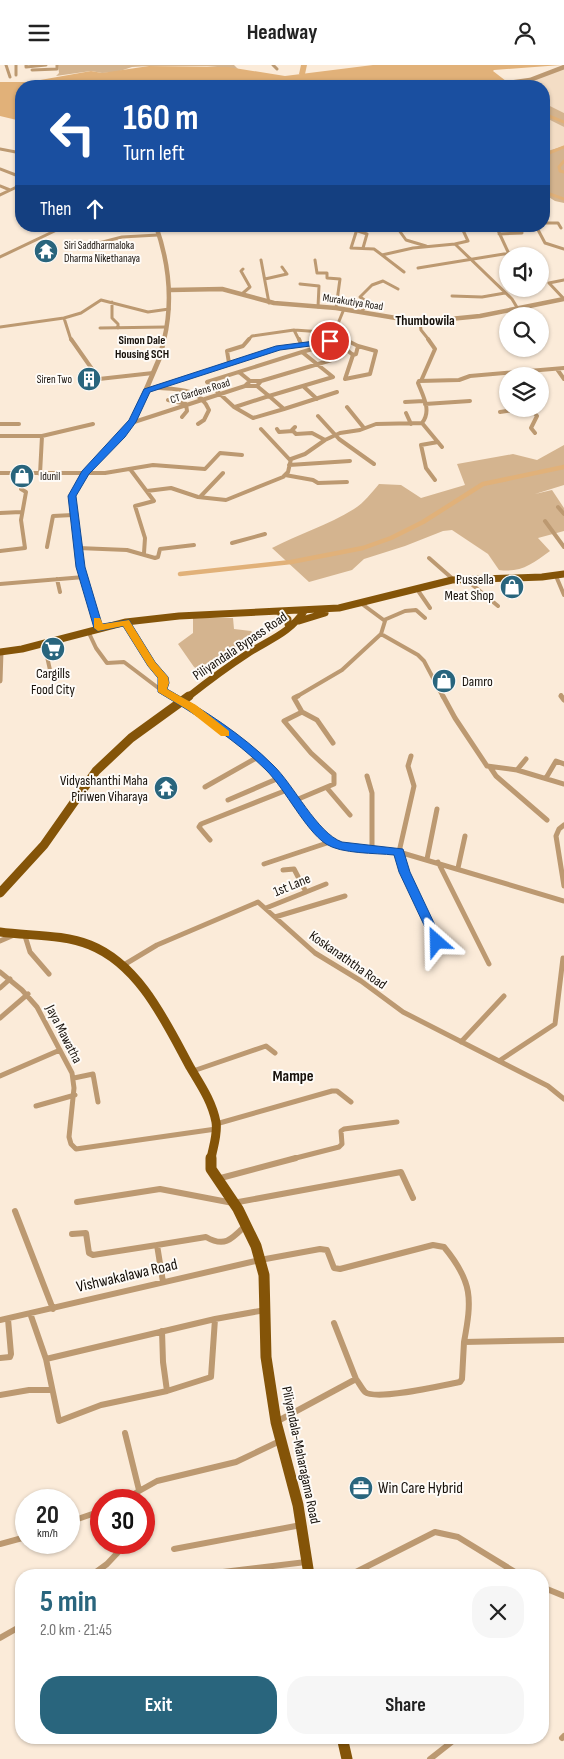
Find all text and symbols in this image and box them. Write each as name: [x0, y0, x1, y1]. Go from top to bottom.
icon: menu: [25, 19, 53, 47]
text: Headway: [247, 19, 317, 46]
icon: person: [511, 19, 539, 47]
text: 160 m: [123, 97, 199, 140]
icon: left: [40, 100, 105, 165]
text: Turn left: [123, 140, 185, 167]
icon: ahead: [81, 195, 109, 223]
text: Then: [40, 198, 71, 221]
temple icon: Siri Saddharmaloka Dharma Nikethanaya: [33, 238, 59, 264]
place label: Siri Saddharmaloka Dharma Nikethanaya: [64, 239, 140, 265]
map controls: [499, 247, 549, 417]
button: sound: [499, 247, 549, 297]
street label: Murakutiya Road: [322, 291, 385, 313]
button: search: [499, 307, 549, 357]
district label: Thumbowila: [395, 312, 455, 329]
pin: [309, 320, 351, 362]
icon: arrive: [316, 327, 344, 355]
district label: Simon Dale Housing SCH: [115, 333, 169, 362]
building icon: Siren Two: [76, 366, 102, 392]
button: layers: [499, 367, 549, 417]
place label: Siren Two: [37, 373, 72, 386]
street label: CT Gardens Road: [169, 376, 232, 406]
shop icon: Idunil: [9, 463, 35, 489]
place label: Idunil: [40, 470, 60, 483]
place label: Pussella Meat Shop: [445, 571, 494, 604]
shop icon: Pussella Meat Shop: [499, 574, 525, 600]
street label: Piliyandala Bypass Road: [190, 608, 291, 684]
supermarket icon: Cargills Food City: [40, 636, 66, 662]
place label: Cargills Food City: [31, 665, 76, 698]
shop icon: Damro: [431, 668, 457, 694]
place label: Damro: [462, 673, 493, 690]
place label: Vidyashanthi Maha Piriwen Viharaya: [60, 772, 148, 805]
temple icon: Vidyashanthi Maha Piriwen Viharaya: [153, 775, 179, 801]
street label: 1st Lane: [271, 870, 313, 900]
position arrow: [410, 915, 462, 967]
street label: Koskanaththa Road: [306, 927, 390, 993]
street label: Jaya Mawatha: [42, 1001, 86, 1066]
district label: Mampe: [272, 1067, 314, 1086]
street label: Vishwakalawa Road: [75, 1255, 179, 1297]
street label: Piliyandala-Maharagama Road: [278, 1385, 324, 1525]
office icon: Win Care Hybrid: [348, 1475, 374, 1501]
place label: Win Care Hybrid: [378, 1479, 463, 1498]
speed limit sign: 30: [90, 1489, 155, 1554]
text: 20: [36, 1500, 59, 1531]
text: km/h: [37, 1526, 58, 1541]
text: 5 min: [40, 1584, 97, 1620]
button: close: [472, 1586, 524, 1638]
text: 2.0 km · 21:45: [40, 1621, 112, 1640]
button: Exit: [40, 1676, 277, 1734]
button: Share: [287, 1676, 524, 1734]

